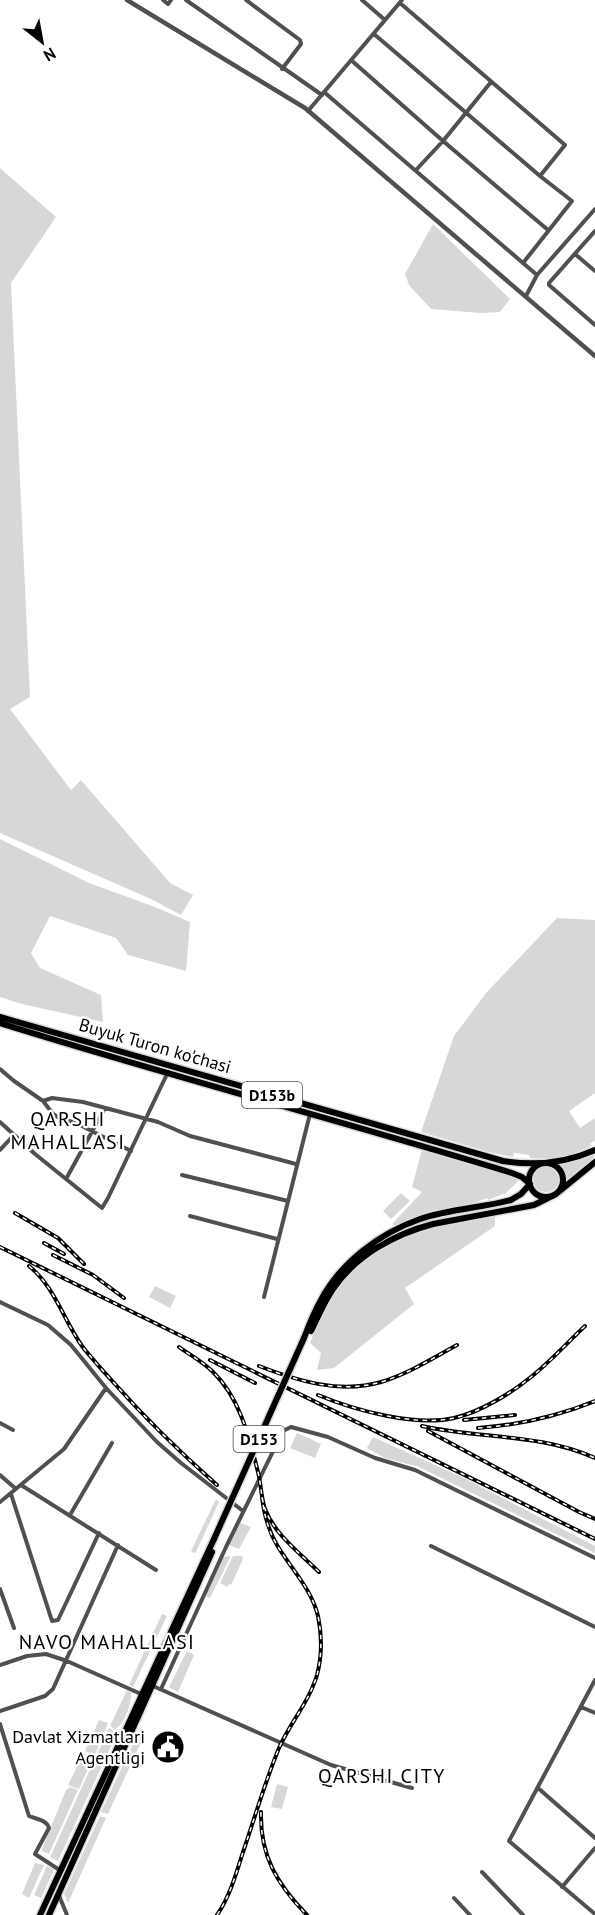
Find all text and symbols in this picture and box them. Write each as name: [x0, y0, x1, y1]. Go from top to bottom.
north arrow: [12, 12, 72, 72]
text: N: [40, 44, 59, 66]
street label: Buyuk Turon ko'chasi: [76, 1013, 234, 1078]
road number: D153b: [242, 1082, 302, 1108]
district label: QARSHI MAHALLASI: [10, 1106, 126, 1155]
road number: D153: [234, 1426, 284, 1452]
district label: NAVO MAHALLASI: [19, 1629, 195, 1655]
place label: Davlat Xizmatlari Agentligi: [12, 1725, 145, 1769]
public building icon: Davlat Xizmatlari Agentligi: [150, 1729, 186, 1765]
district label: QARSHI CITY: [318, 1763, 446, 1789]

